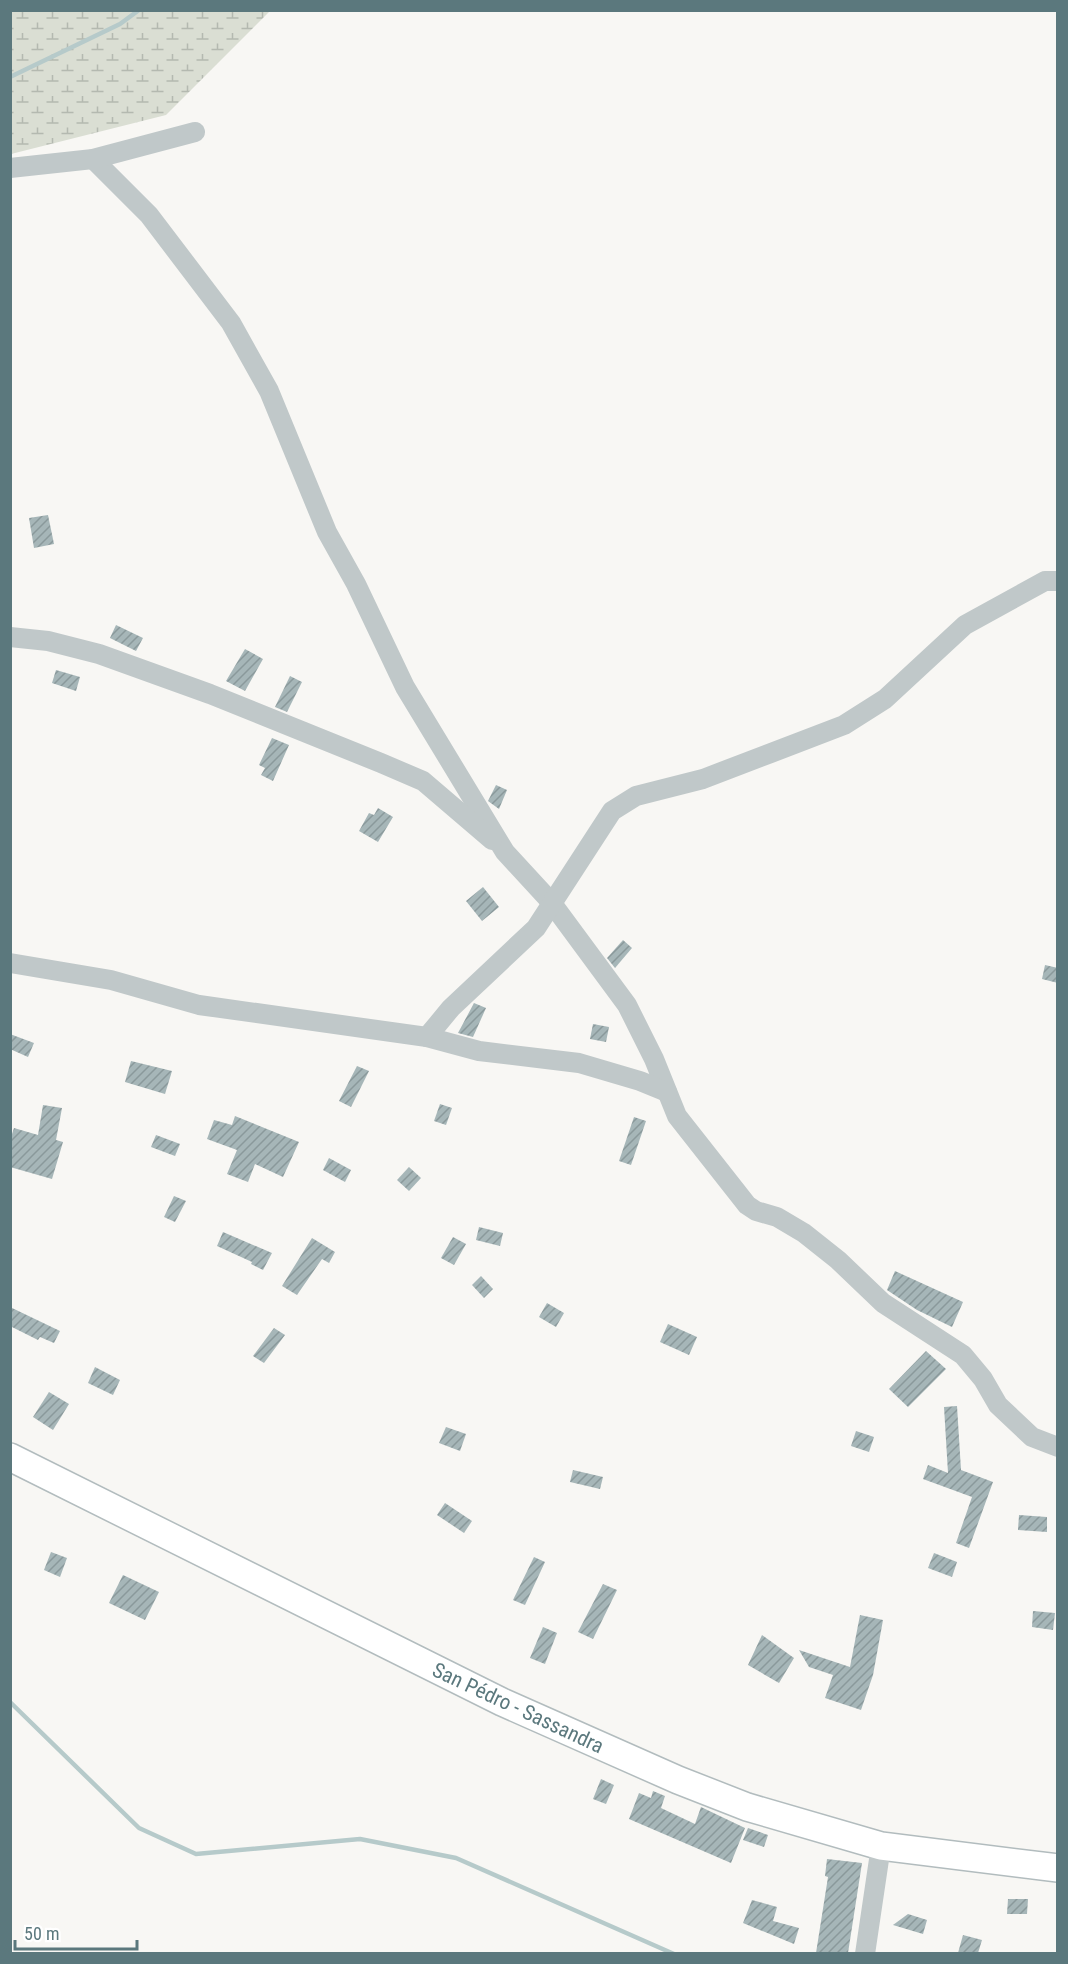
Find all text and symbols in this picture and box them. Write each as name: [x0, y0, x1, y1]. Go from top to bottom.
street label: San Pédro - Sassandra: [429, 1658, 607, 1758]
scale bar: [15, 1913, 136, 1951]
text: 50 m: [24, 1923, 59, 1944]

